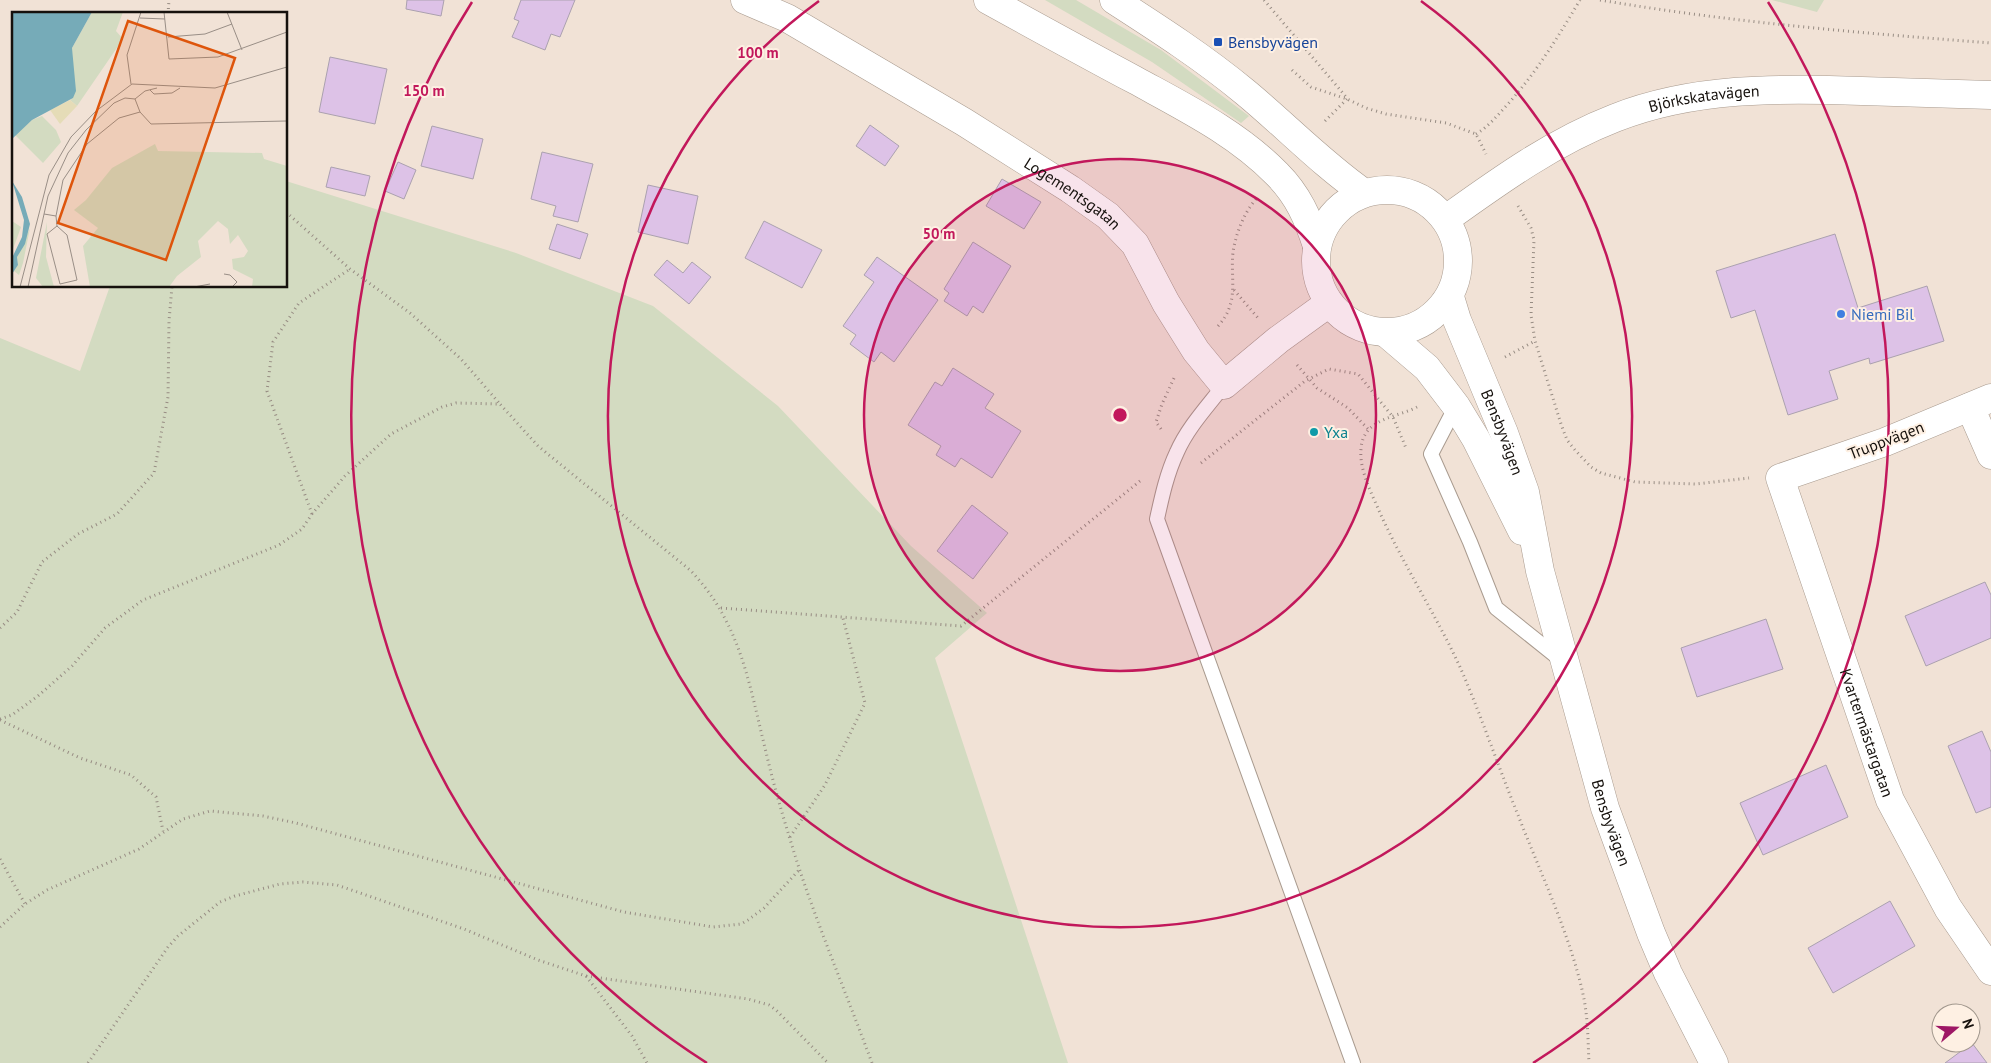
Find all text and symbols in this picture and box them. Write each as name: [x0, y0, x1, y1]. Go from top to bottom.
inset map: [12, 12, 288, 288]
place label: Bensbyvägen: [1228, 32, 1318, 52]
marker: Bensbyvägen: [1212, 36, 1224, 48]
text: 100 m: [737, 43, 779, 62]
street label: Björkskatavägen: [1646, 80, 1760, 116]
text: 150 m: [403, 81, 445, 100]
street label: Logementsgatan: [1021, 153, 1125, 234]
text: 50 m: [923, 224, 955, 243]
place label: Niemi Bil: [1851, 304, 1914, 324]
marker: Niemi Bil: [1835, 308, 1847, 320]
street label: Bensbyvägen: [1477, 386, 1528, 477]
centre of rings: [1111, 406, 1129, 424]
street label: Truppvägen: [1845, 416, 1927, 464]
place label: Yxa: [1324, 422, 1348, 442]
marker: Yxa: [1308, 426, 1320, 438]
street label: Kvartermästargatan: [1836, 666, 1898, 800]
street label: Bensbyvägen: [1588, 777, 1635, 869]
north arrow: [1931, 1003, 1981, 1053]
text: N: [1958, 1016, 1978, 1031]

